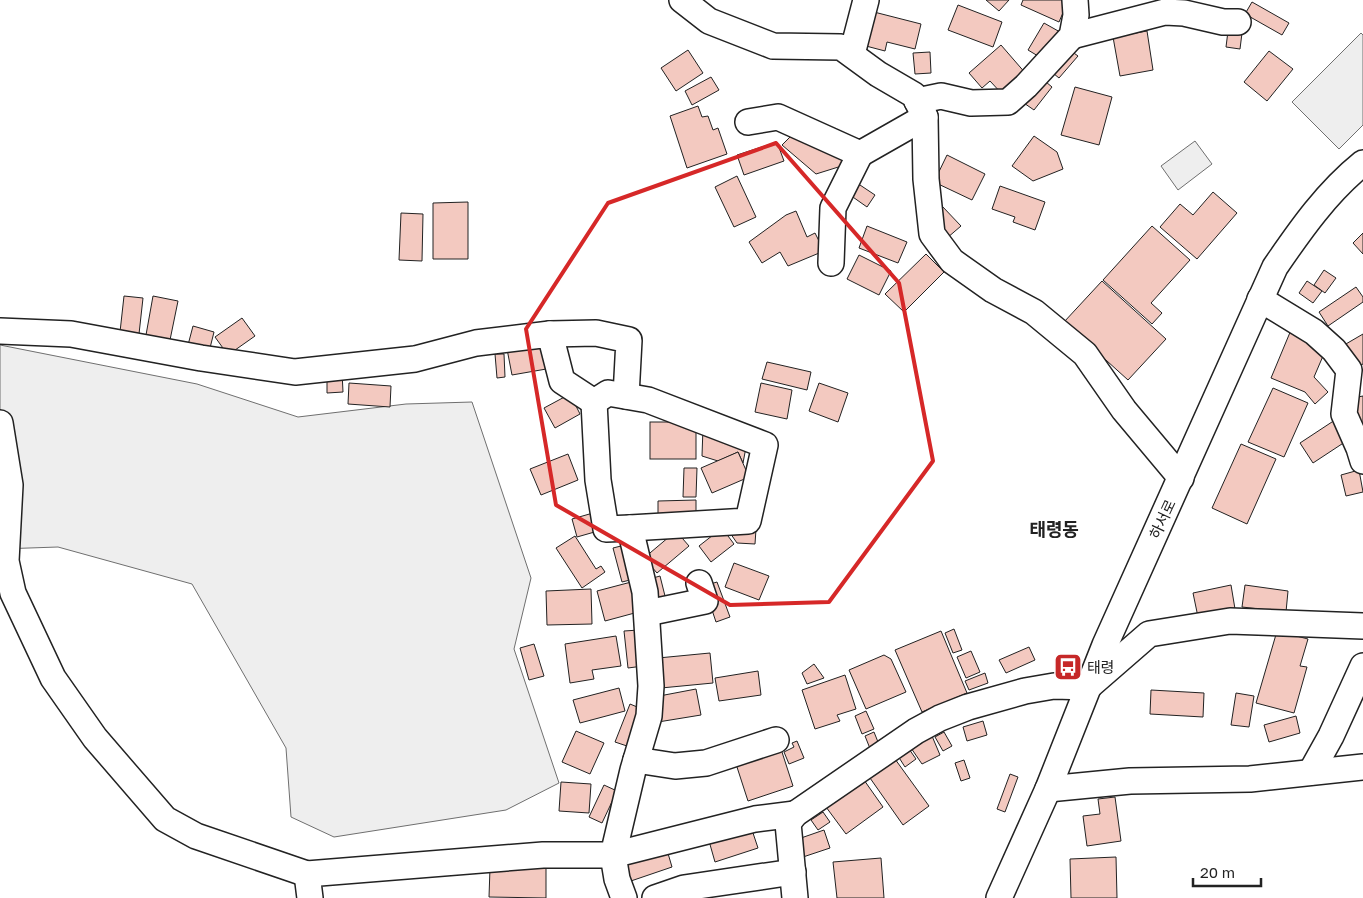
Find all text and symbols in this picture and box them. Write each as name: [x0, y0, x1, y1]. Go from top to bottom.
street label: 하서로: [1145, 496, 1179, 542]
district label: 태령동: [1029, 518, 1079, 540]
bus stop icon: 태령: [1053, 652, 1083, 682]
place label: 태령: [1087, 658, 1115, 676]
scale bar: [1193, 856, 1260, 888]
text: 20 m: [1200, 863, 1235, 881]

